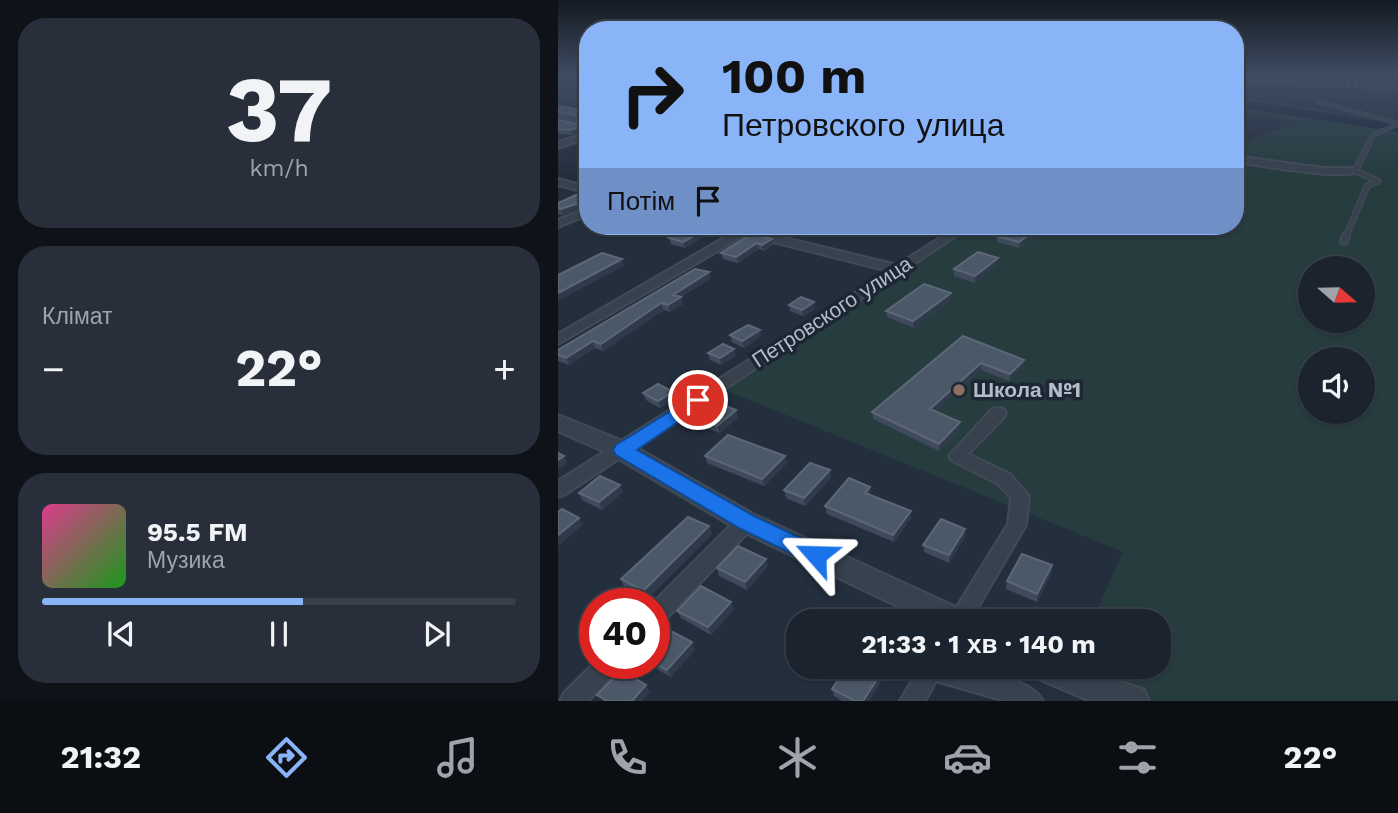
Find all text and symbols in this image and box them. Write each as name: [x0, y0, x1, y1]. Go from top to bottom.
text: 100 m: [722, 47, 866, 105]
icon: right: [607, 49, 698, 140]
text: 37: [226, 56, 332, 163]
text: Петровского улица: [722, 106, 1004, 144]
text: km/h: [249, 155, 309, 182]
icon: arrive: [689, 182, 727, 220]
text: Потім: [607, 186, 675, 216]
street label: Петровского улица: [747, 250, 917, 373]
north arrow: [1298, 256, 1375, 332]
map controls: [1298, 256, 1375, 424]
text: Клімат: [42, 303, 113, 330]
text: 22°: [235, 338, 323, 399]
text: −: [42, 347, 65, 391]
text: +: [493, 347, 516, 391]
button: sound: [1298, 347, 1375, 424]
pin: [668, 370, 728, 430]
place label: Школа №1: [973, 377, 1081, 402]
icon: arrive: [679, 381, 717, 419]
marker: Школа №1: [951, 382, 967, 398]
text: 95.5 FM: [147, 517, 248, 547]
position arrow: [779, 518, 853, 592]
text: Музика: [147, 547, 225, 574]
speed limit sign: 40: [579, 588, 670, 679]
icon: previous: [102, 615, 140, 653]
icon: pause: [260, 615, 298, 653]
icon: next: [418, 615, 456, 653]
text: 21:33 · 1 хв · 140 m: [861, 629, 1096, 659]
icon: directions: [262, 733, 311, 782]
icon: music: [433, 733, 482, 782]
icon: phone: [603, 733, 652, 782]
icon: climate: [773, 733, 822, 782]
icon: car: [943, 733, 992, 782]
icon: filters: [1113, 733, 1162, 782]
text: 21:32: [61, 738, 141, 776]
text: 22°: [1283, 738, 1337, 776]

